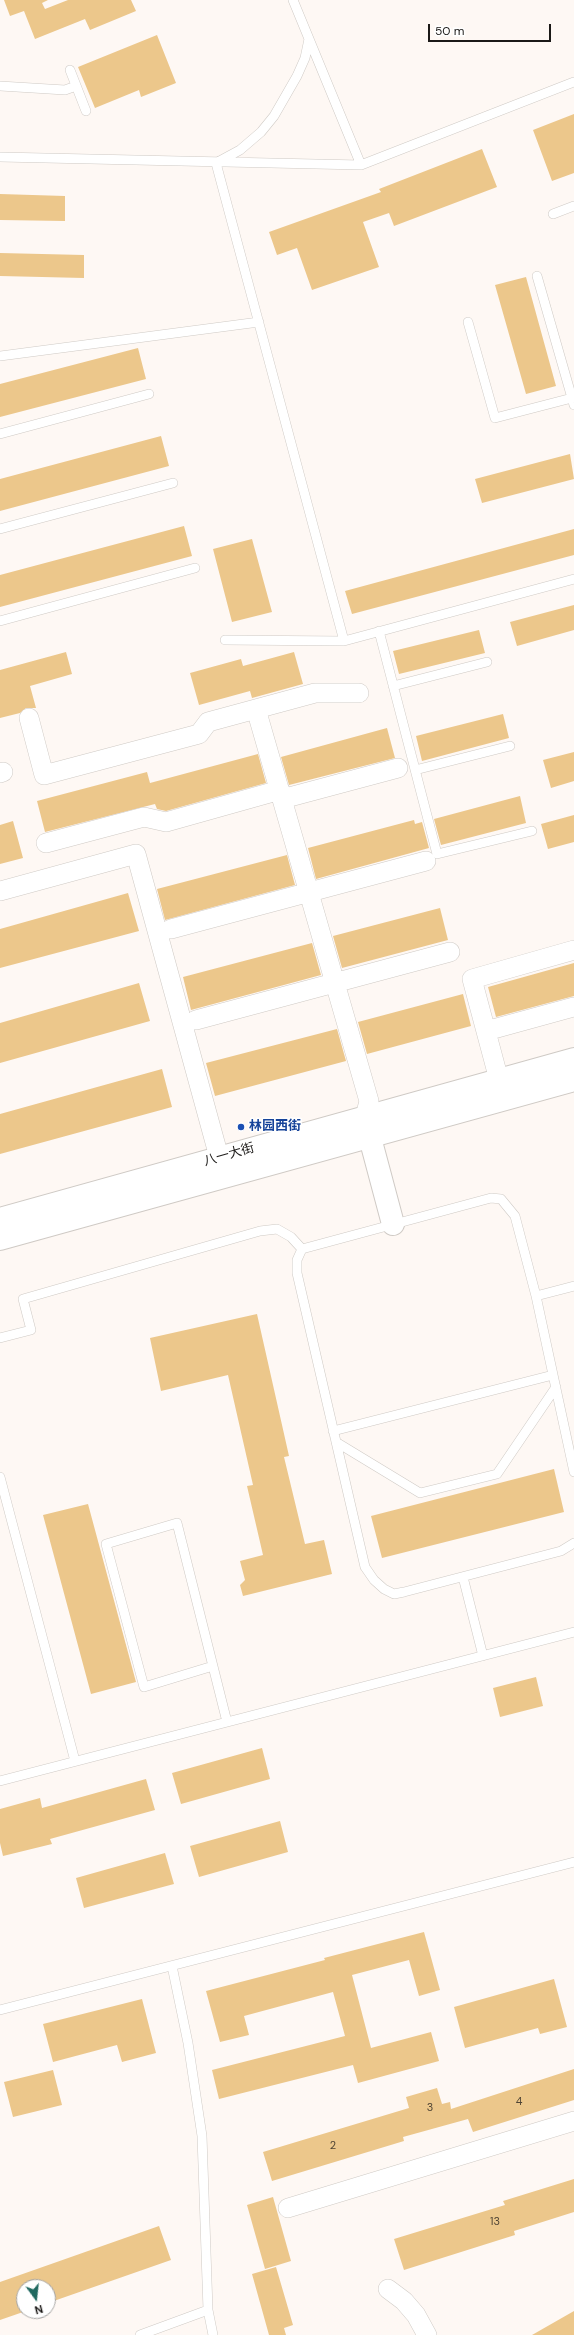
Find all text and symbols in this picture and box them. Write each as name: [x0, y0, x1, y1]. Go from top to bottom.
scale bar: [430, 16, 553, 42]
text: 50 m: [435, 23, 464, 39]
place label: 林园西街: [249, 1119, 301, 1135]
marker: 林园西街: [236, 1122, 246, 1132]
street label: 八一大街: [202, 1140, 256, 1170]
house number: 4: [516, 2095, 522, 2109]
house number: 3: [427, 2101, 433, 2115]
house number: 2: [330, 2139, 336, 2153]
house number: 13: [490, 2215, 500, 2229]
north arrow: [16, 2279, 56, 2319]
text: N: [33, 2302, 45, 2317]

